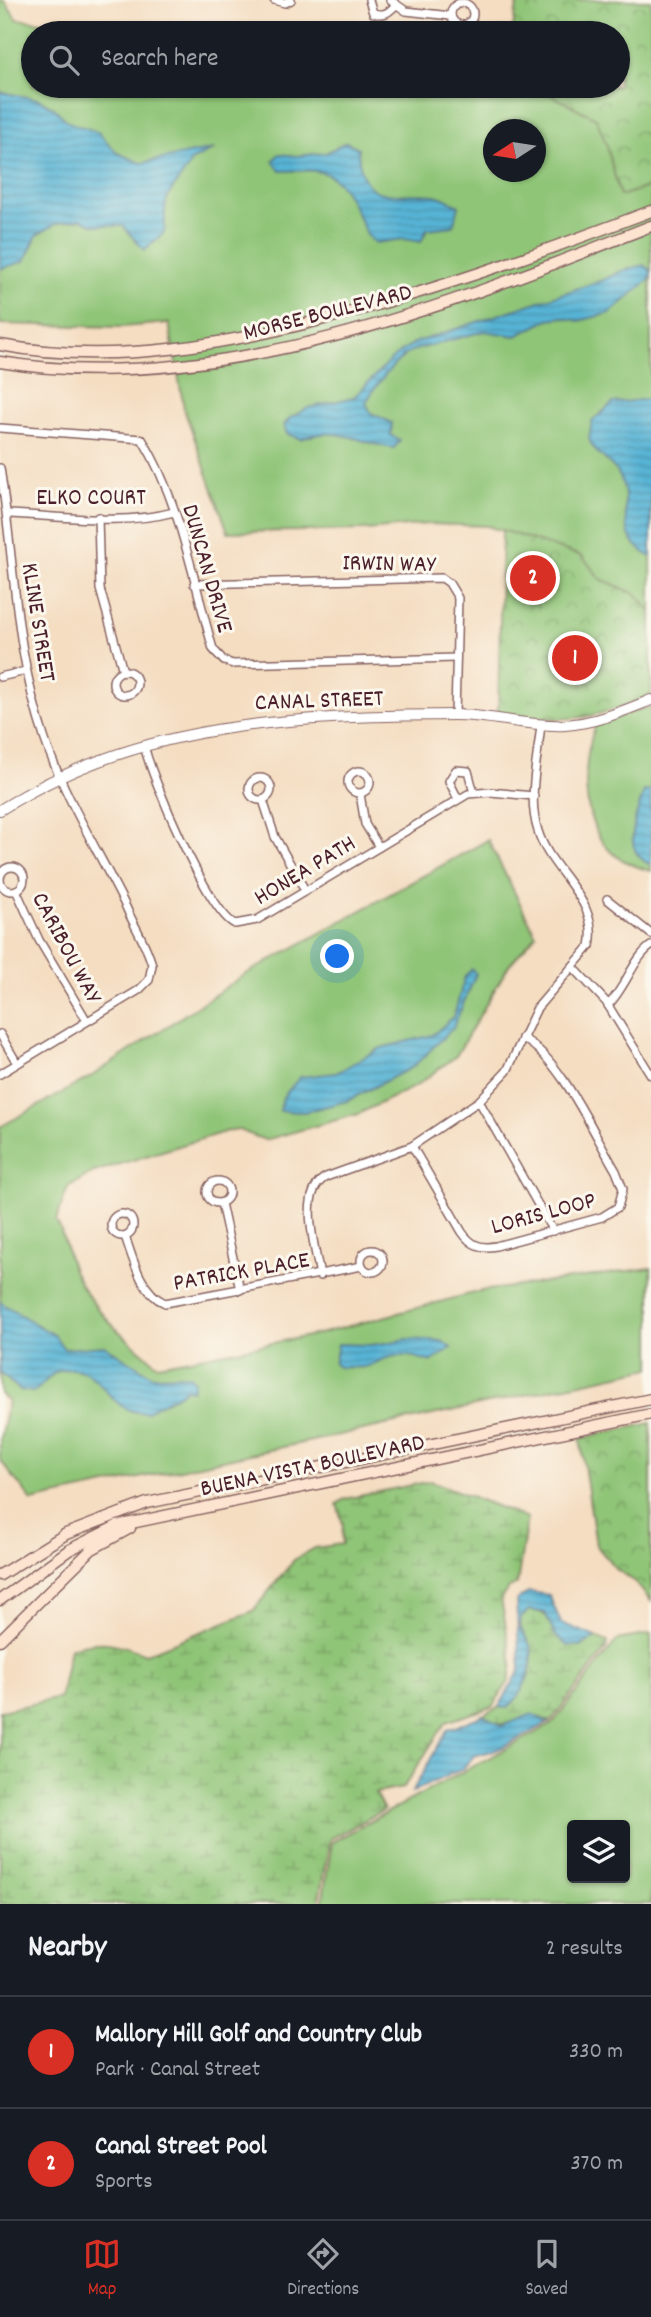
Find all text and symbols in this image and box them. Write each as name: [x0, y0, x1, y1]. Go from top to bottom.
search box: [21, 21, 630, 98]
icon: search: [45, 41, 83, 79]
text: Search here: [101, 41, 219, 78]
north arrow: [483, 119, 546, 182]
street label: MORSE BOULEVARD: [240, 277, 416, 351]
street label: ELKO COURT: [36, 482, 146, 516]
street label: DUNCAN DRIVE: [172, 501, 241, 637]
street label: IRWIN WAY: [342, 547, 437, 583]
pin: 2: [510, 552, 556, 604]
street label: KLINE STREET: [11, 561, 63, 685]
pin: 1: [552, 632, 598, 684]
street label: CANAL STREET: [254, 683, 384, 721]
street label: HONEA PATH: [248, 828, 363, 915]
street label: CARIBOU WAY: [22, 887, 110, 1011]
your location: [320, 939, 354, 973]
street label: LORIS LOOP: [488, 1185, 600, 1245]
street label: PATRICK PLACE: [171, 1244, 312, 1302]
street label: BUENA VISTA BOULEVARD: [197, 1427, 428, 1507]
map controls: [567, 1820, 630, 1883]
button: layers: [567, 1820, 630, 1883]
text: Nearby: [28, 1928, 106, 1971]
text: 2 results: [546, 1933, 623, 1966]
text: Mallory Hill Golf and Country Club: [95, 2017, 422, 2054]
text: 1: [48, 2036, 54, 2069]
text: 330 m: [569, 2036, 623, 2069]
text: Park · Canal Street: [95, 2054, 260, 2087]
text: Canal Street Pool: [95, 2129, 267, 2166]
text: 2: [46, 2148, 56, 2181]
text: 370 m: [570, 2148, 623, 2181]
text: Sports: [95, 2166, 153, 2199]
tab: Map: [83, 2235, 121, 2304]
tab: Directions: [287, 2235, 359, 2304]
tab: Saved: [525, 2235, 568, 2304]

